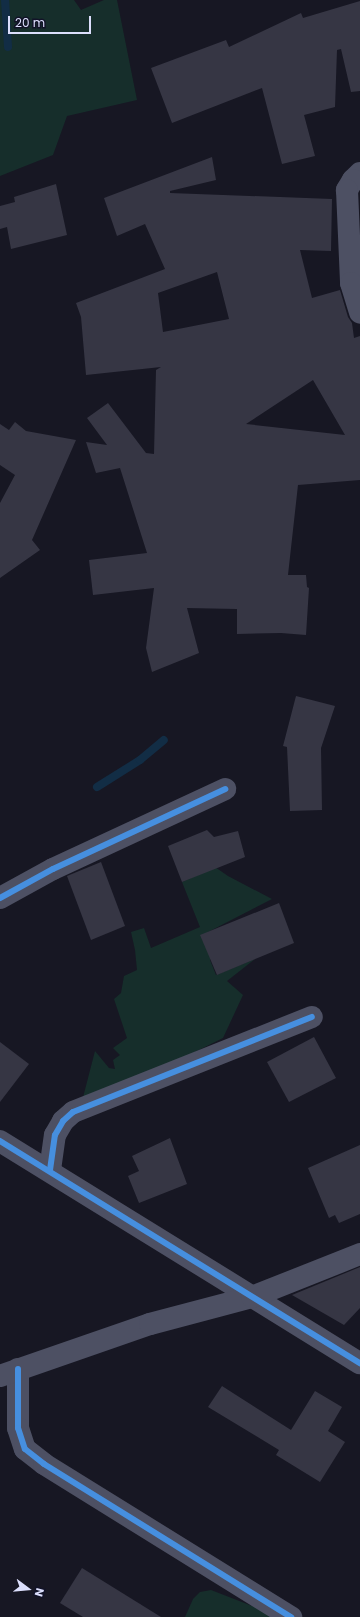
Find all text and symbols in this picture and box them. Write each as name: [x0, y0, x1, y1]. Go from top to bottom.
scale bar: [10, 8, 93, 34]
text: 20 m: [15, 14, 45, 31]
north arrow: [8, 1569, 48, 1609]
text: N: [31, 1586, 48, 1598]

